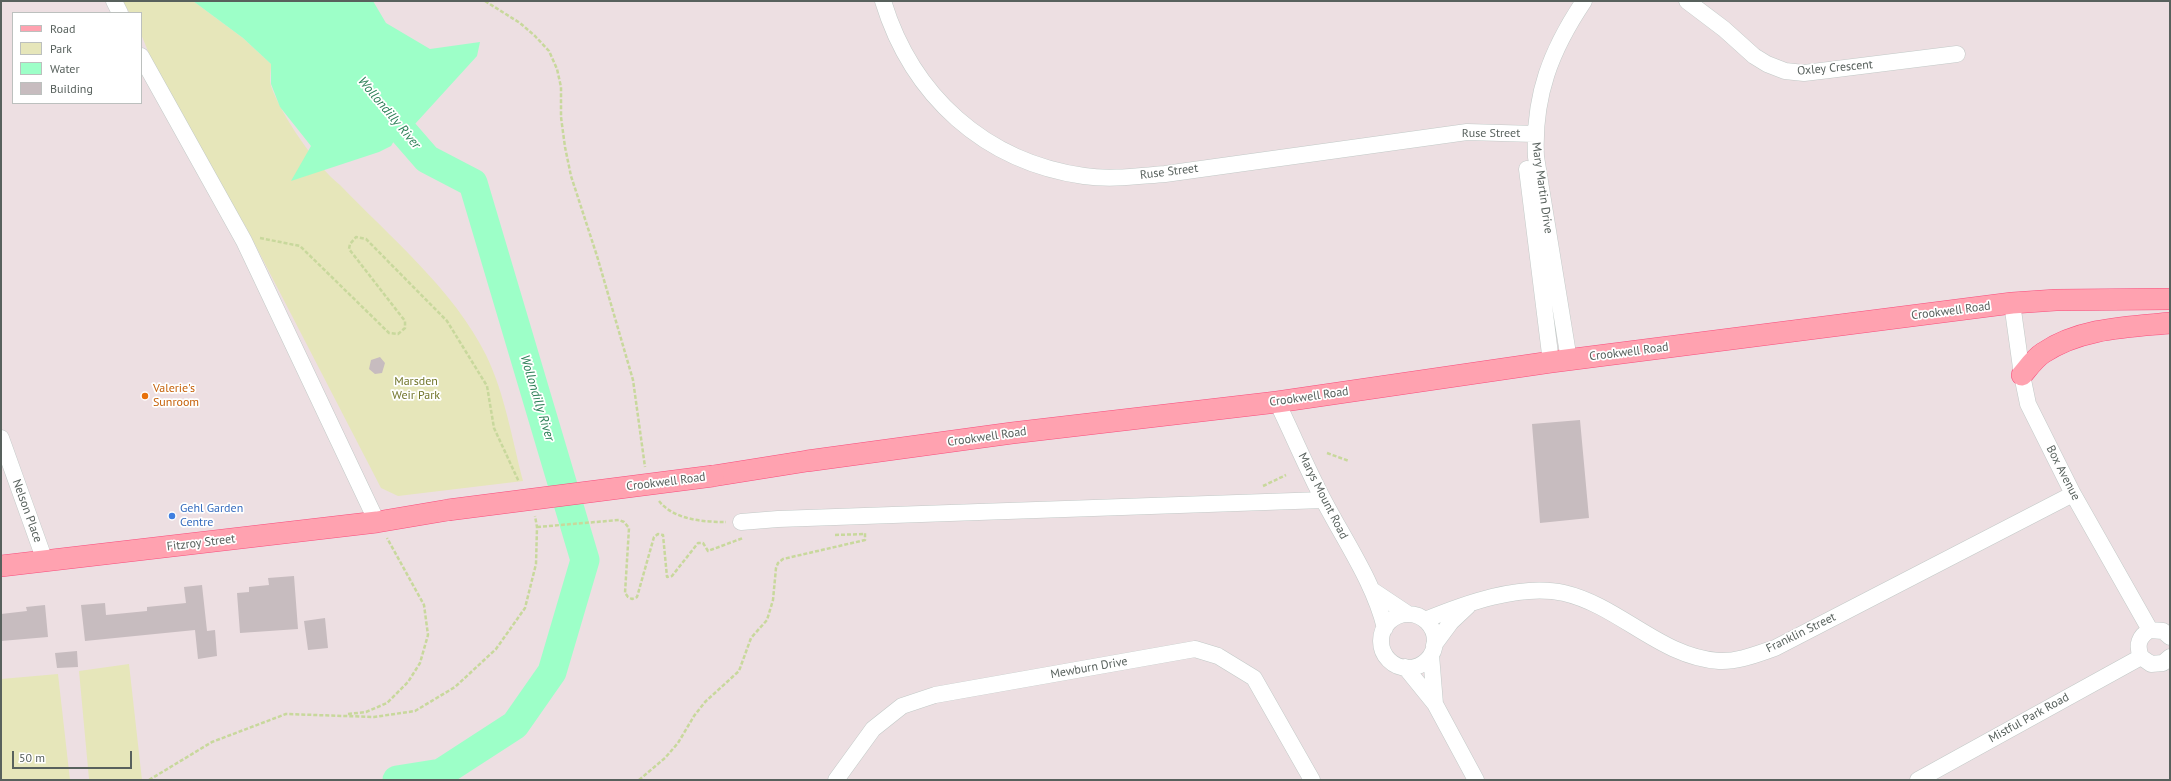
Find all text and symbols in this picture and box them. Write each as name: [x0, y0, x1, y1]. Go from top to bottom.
legend: [12, 12, 142, 104]
text: Road: [50, 21, 75, 36]
text: Park: [50, 41, 72, 56]
street label: Oxley Crescent: [1797, 58, 1873, 78]
text: Water: [50, 61, 80, 76]
water label: Wollondilly River: [354, 74, 424, 152]
text: Building: [50, 81, 93, 96]
street label: Ruse Street: [1462, 127, 1520, 141]
street label: Mary Martin Drive: [1528, 141, 1556, 235]
street label: Ruse Street: [1139, 161, 1199, 183]
street label: Crookwell Road: [1911, 299, 1991, 323]
street label: Crookwell Road: [1589, 340, 1669, 364]
water label: Wollondilly River: [517, 353, 557, 443]
park label: Marsden Weir Park: [392, 375, 440, 403]
place label: Valerie's Sunroom: [153, 382, 199, 410]
street label: Crookwell Road: [1269, 384, 1349, 410]
marker: Valerie's Sunroom: [140, 391, 150, 401]
street label: Crookwell Road: [947, 424, 1027, 450]
street label: Box Avenue: [2043, 443, 2083, 503]
street label: Marys Mount Road: [1295, 450, 1351, 542]
street label: Crookwell Road: [626, 470, 706, 494]
street label: Nelson Place: [9, 477, 45, 545]
place label: Gehl Garden Centre: [180, 502, 243, 530]
marker: Gehl Garden Centre: [167, 511, 177, 521]
street label: Fitzroy Street: [166, 532, 236, 554]
street label: Franklin Street: [1764, 610, 1838, 656]
street label: Mewburn Drive: [1049, 654, 1129, 682]
street label: Mistful Park Road: [1986, 690, 2072, 746]
scale bar: [14, 743, 134, 769]
text: 50 m: [19, 750, 45, 765]

